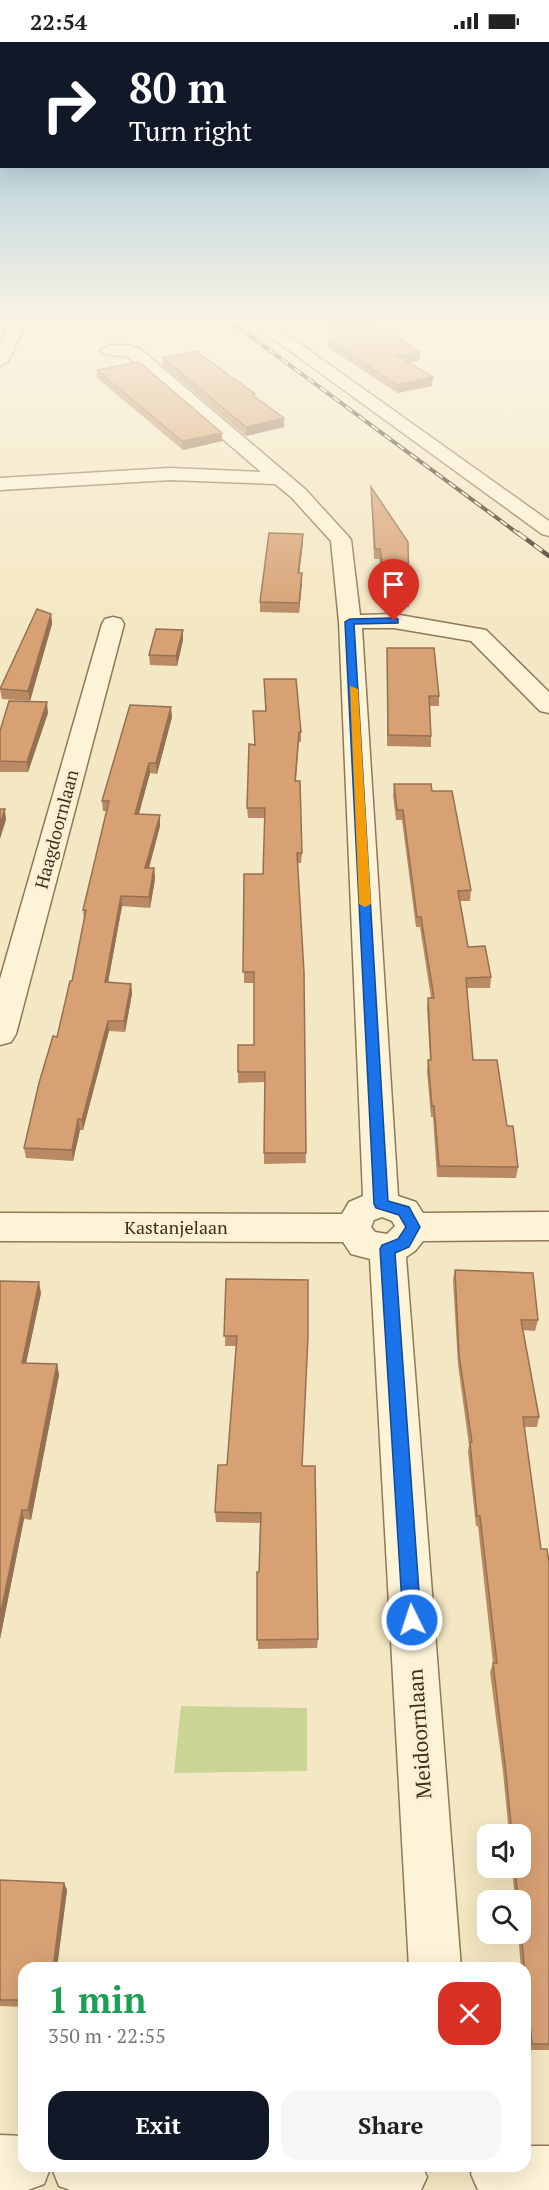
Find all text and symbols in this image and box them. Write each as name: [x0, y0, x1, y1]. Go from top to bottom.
text: 22:54: [30, 7, 87, 36]
text: 80 m: [129, 59, 227, 115]
icon: right: [30, 66, 108, 144]
text: Turn right: [129, 113, 252, 149]
pin: [368, 559, 419, 621]
icon: arrive: [377, 568, 410, 601]
street label: Haagdoornlaan: [29, 766, 84, 891]
street label: Kastanjelaan: [124, 1215, 228, 1239]
position arrow: [380, 1588, 444, 1652]
street label: Meidoornlaan: [400, 1667, 438, 1800]
map controls: [477, 1824, 531, 1944]
button: sound: [477, 1824, 531, 1878]
button: search: [477, 1890, 531, 1944]
text: 1 min: [48, 1976, 146, 2023]
button: close: [438, 1982, 501, 2045]
text: 350 m · 22:55: [48, 2022, 166, 2049]
button: Exit: [48, 2091, 269, 2160]
button: Share: [281, 2091, 501, 2160]

